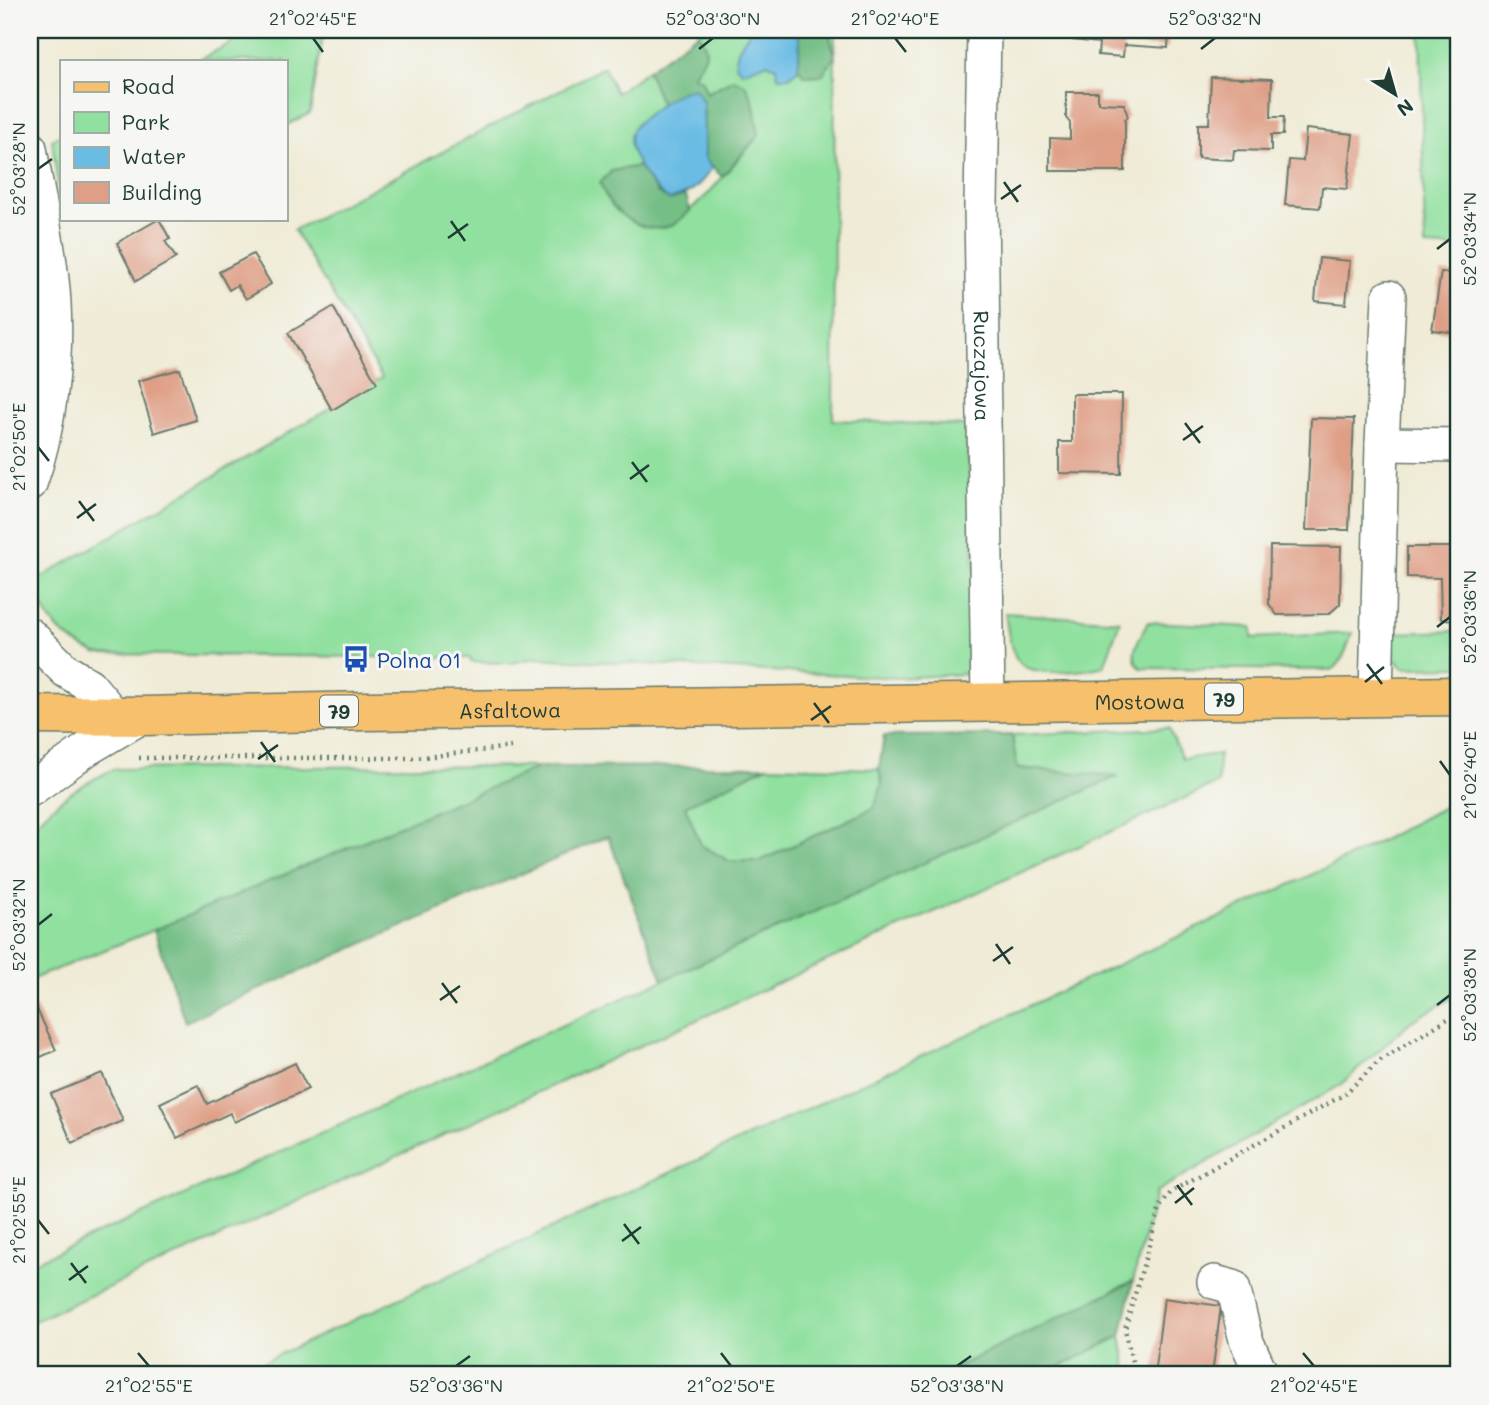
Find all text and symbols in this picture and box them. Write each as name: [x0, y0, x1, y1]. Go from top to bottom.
text: 21°02'45"E: [269, 6, 357, 30]
text: 52°03'30"N: [666, 6, 760, 30]
text: 21°02'40"E: [851, 6, 939, 30]
text: 52°03'32"N: [1168, 6, 1262, 30]
legend: [60, 60, 287, 220]
north arrow: [1360, 60, 1430, 130]
text: Road: [122, 72, 174, 99]
text: N: [1392, 94, 1419, 122]
text: Park: [122, 108, 170, 135]
text: 52°03'28"N: [6, 122, 30, 216]
text: Water: [122, 142, 186, 169]
text: Building: [122, 178, 202, 205]
text: 52°03'34"N: [1457, 192, 1481, 286]
street label: Ruczajowa: [969, 310, 998, 422]
text: 21°02'50"E: [6, 403, 30, 491]
text: 52°03'36"N: [1457, 570, 1481, 664]
bus stop icon: Polna 01: [341, 644, 371, 674]
place label: Polna 01: [377, 646, 461, 673]
road number: 79: [1205, 684, 1243, 714]
street label: Mostowa: [1094, 686, 1185, 715]
street label: Asfaltowa: [459, 695, 561, 723]
road number: 79: [320, 696, 358, 726]
text: 21°02'40"E: [1457, 731, 1481, 819]
text: 52°03'32"N: [6, 878, 30, 972]
text: 52°03'38"N: [1457, 948, 1481, 1042]
text: 21°02'55"E: [6, 1176, 30, 1264]
text: 21°02'55"E: [105, 1373, 193, 1397]
text: 52°03'36"N: [409, 1373, 503, 1397]
text: 21°02'50"E: [687, 1373, 775, 1397]
text: 52°03'38"N: [910, 1373, 1004, 1397]
text: 21°02'45"E: [1270, 1373, 1358, 1397]

